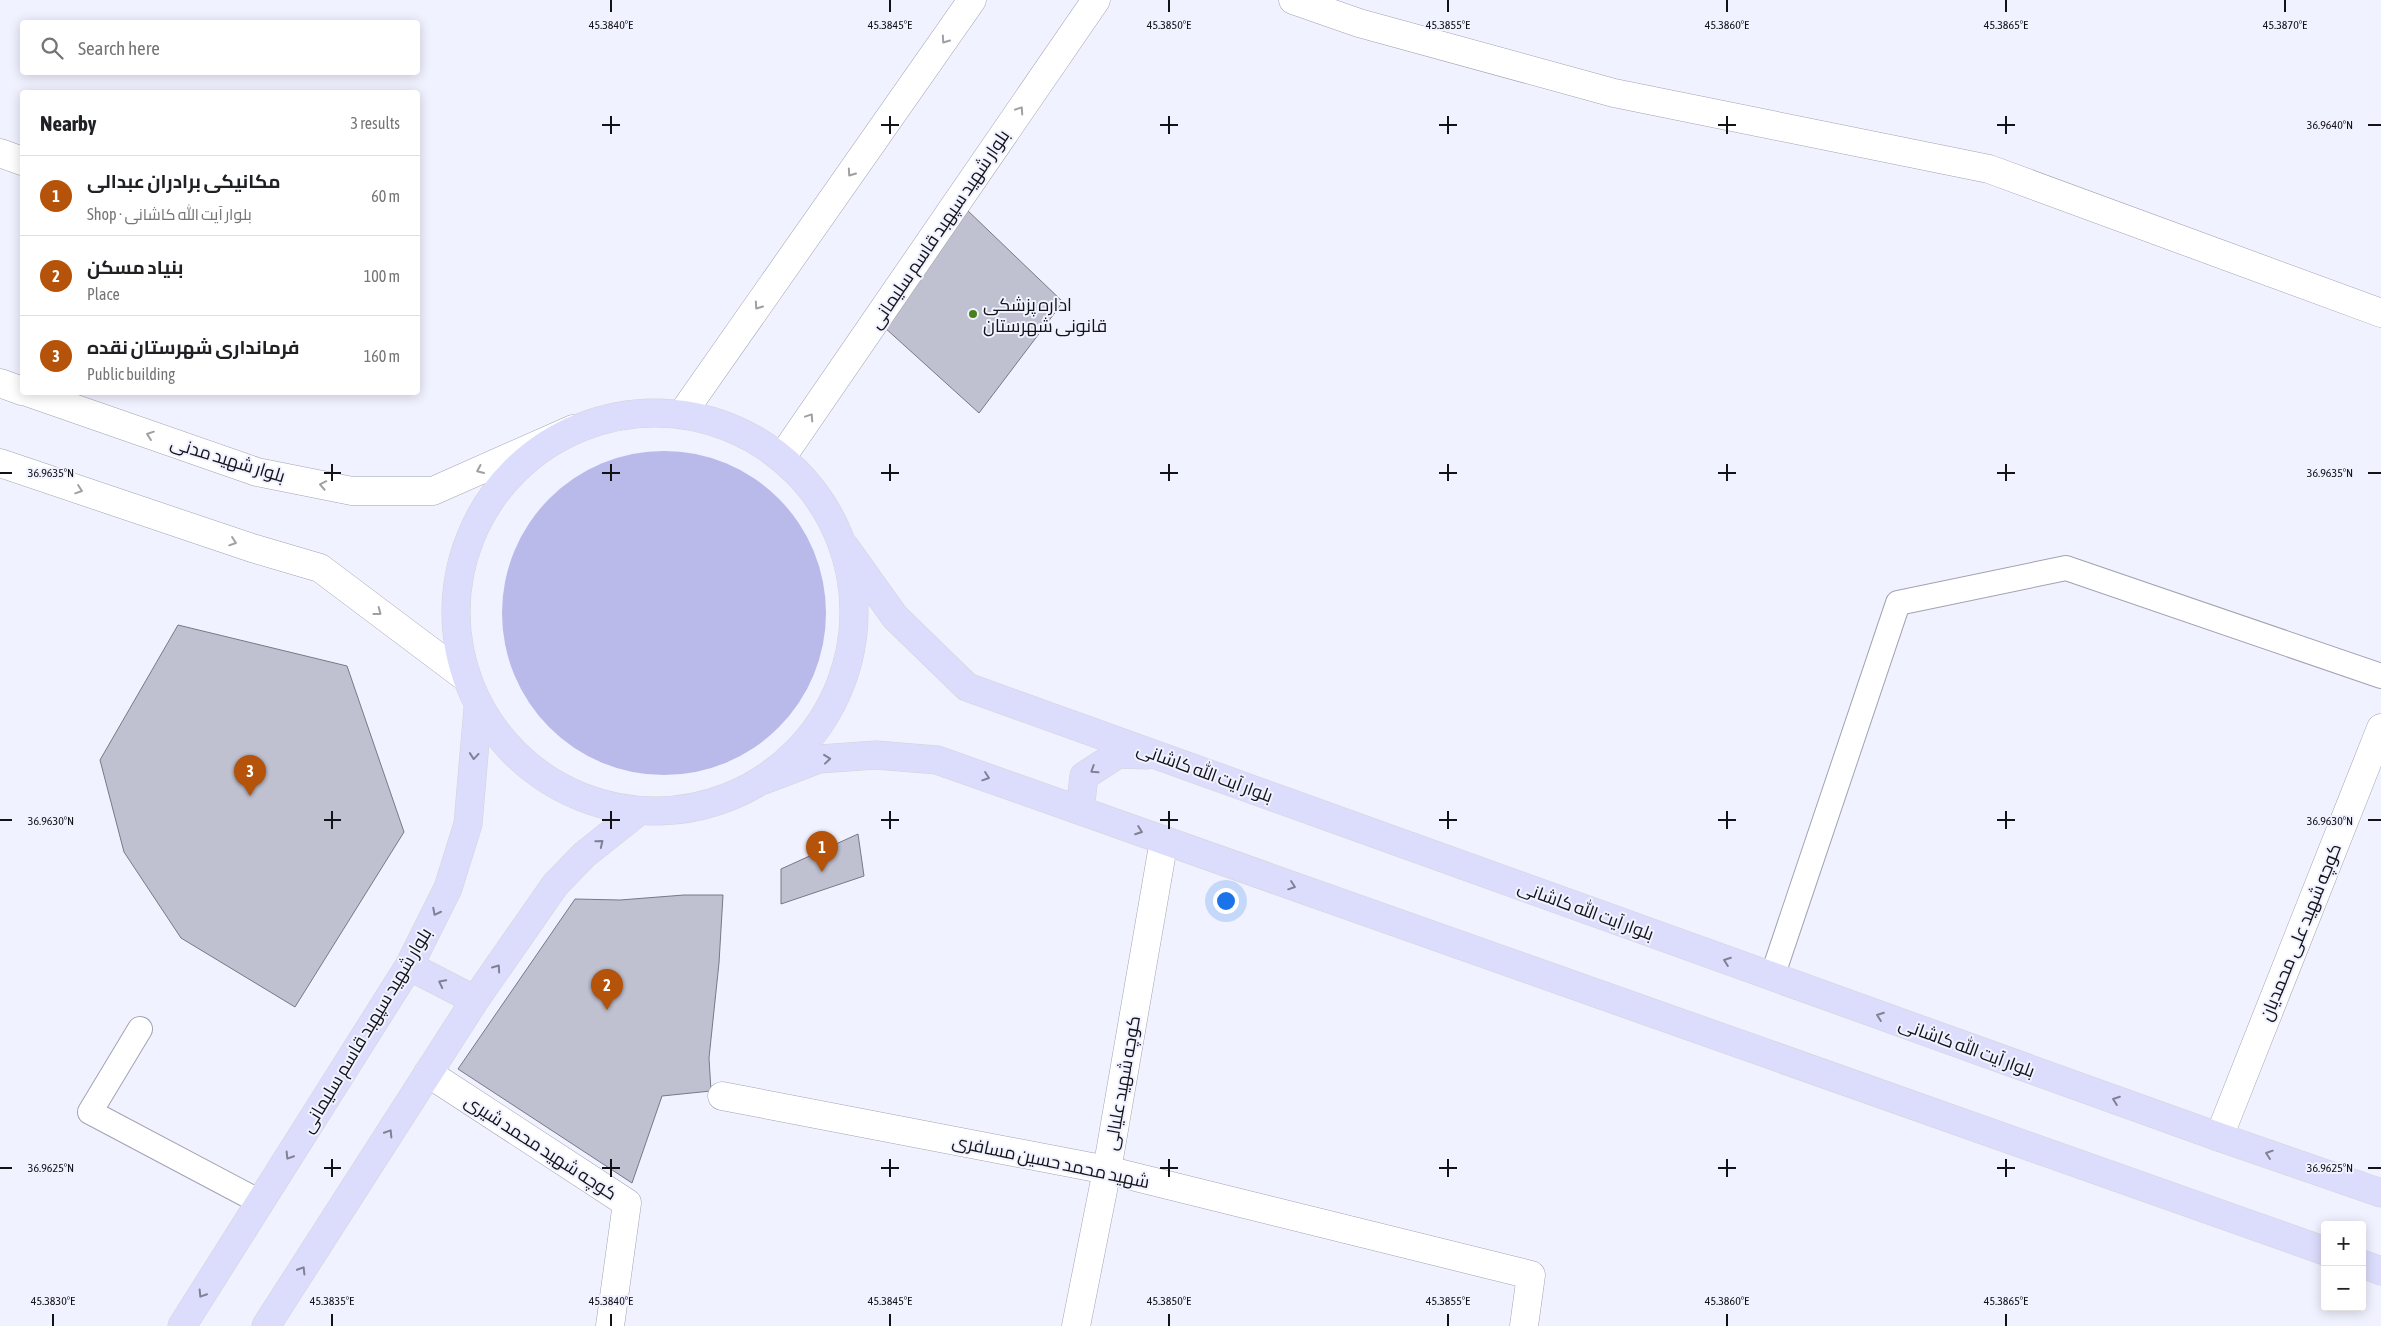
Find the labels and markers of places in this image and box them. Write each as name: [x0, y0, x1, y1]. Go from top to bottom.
place label: اداره پزشکی قانونی شهرستان: [983, 294, 1107, 337]
marker: اداره پزشکی قانونی شهرستان: [967, 308, 979, 320]
pin: 3: [234, 755, 266, 796]
pin: 1: [806, 831, 838, 872]
pin: 2: [591, 969, 623, 1010]

